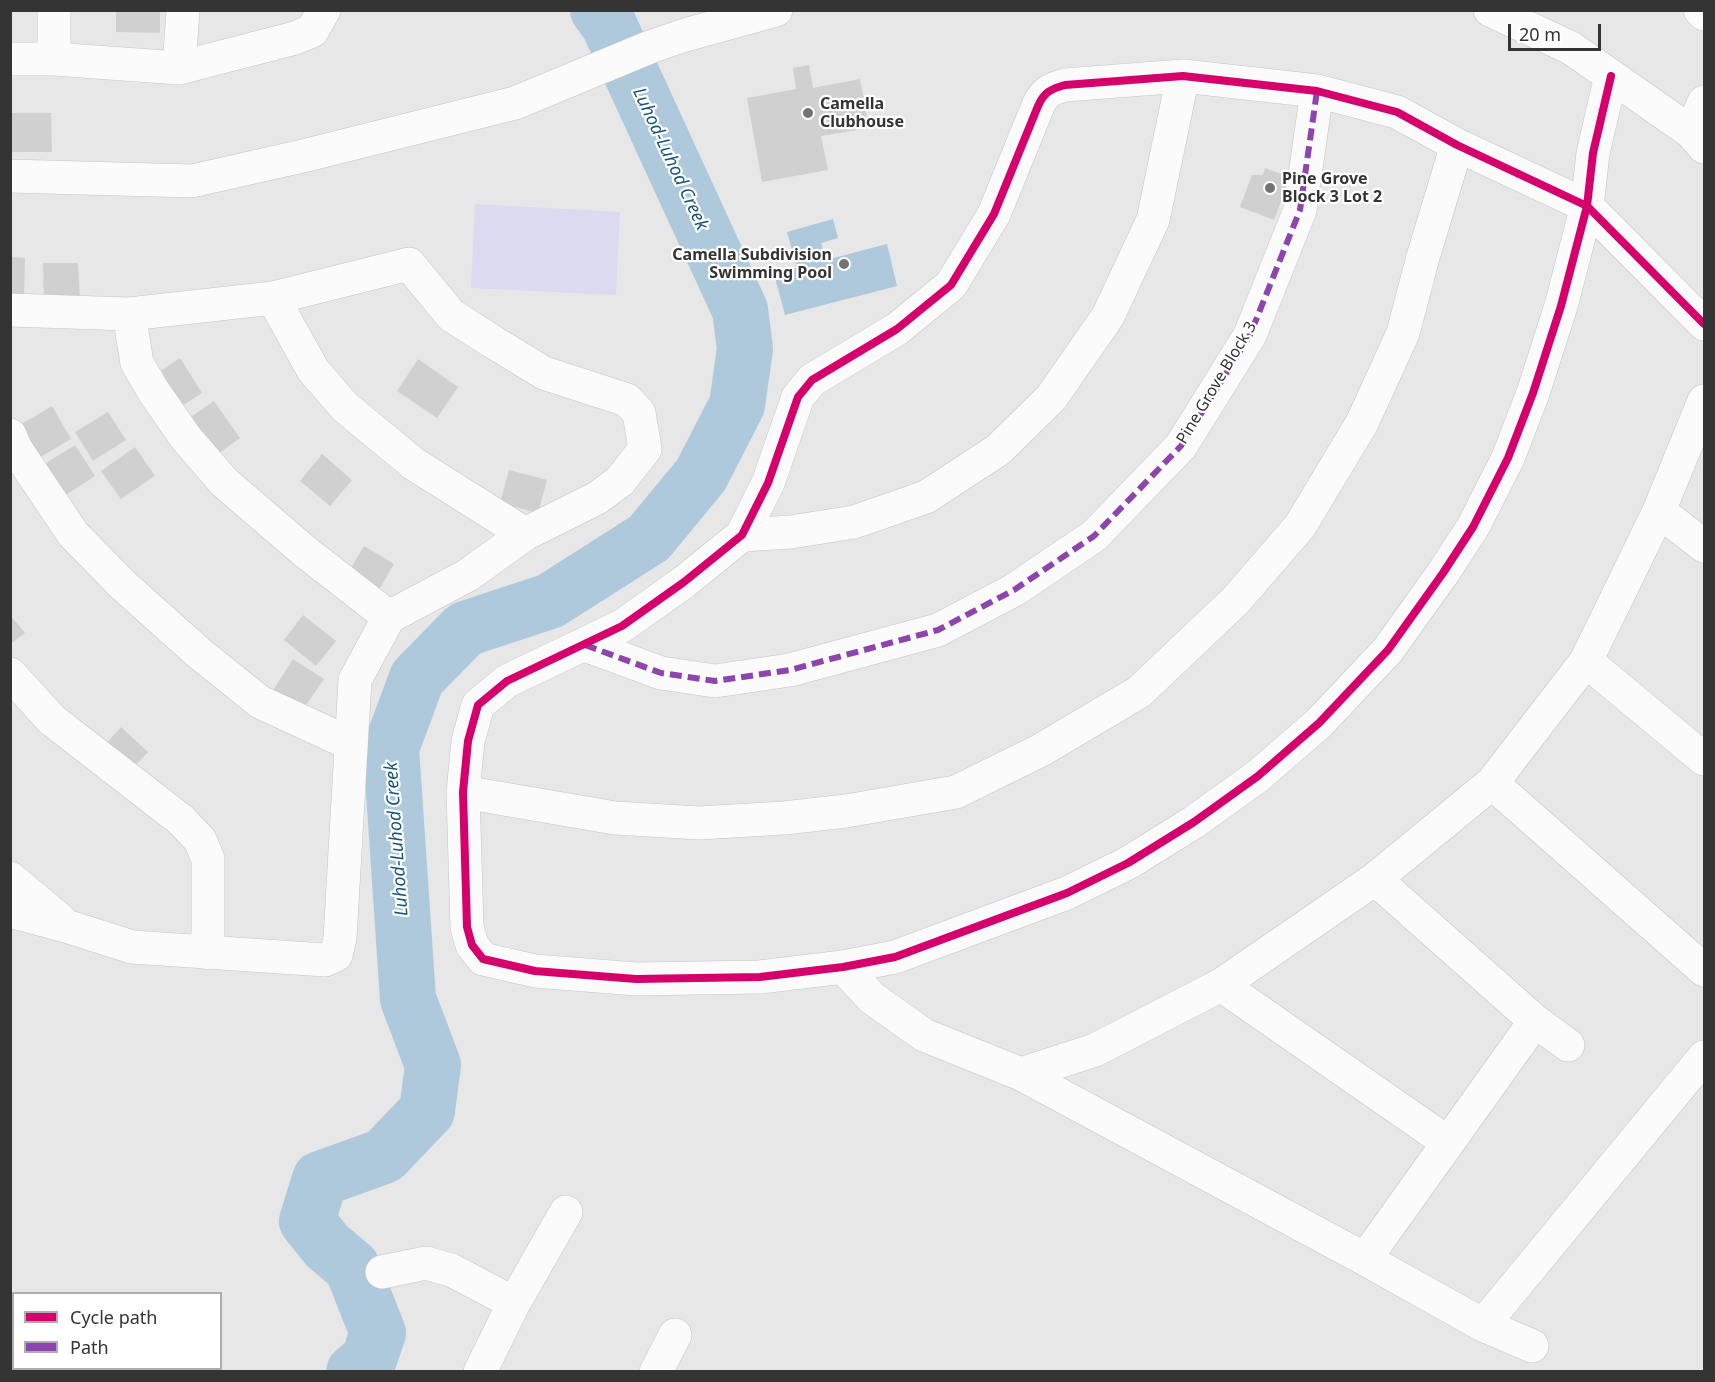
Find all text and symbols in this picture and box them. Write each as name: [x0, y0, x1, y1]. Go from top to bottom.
scale bar: [1511, 12, 1604, 50]
text: 20 m: [1519, 22, 1561, 46]
water label: Luhod-Luhod Creek: [628, 84, 712, 234]
place label: Camella Clubhouse: [820, 94, 904, 132]
marker: Camella Clubhouse: [801, 106, 815, 120]
place label: Pine Grove Block 3 Lot 2: [1282, 169, 1382, 207]
marker: Pine Grove Block 3 Lot 2: [1263, 181, 1277, 195]
place label: Camella Subdivision Swimming Pool: [672, 245, 832, 283]
marker: Camella Subdivision Swimming Pool: [837, 257, 851, 271]
street label: Pine Grove Block 3: [1173, 318, 1261, 448]
water label: Luhod-Luhod Creek: [381, 761, 413, 917]
legend: [12, 1292, 222, 1370]
text: Cycle path: [70, 1305, 157, 1329]
text: Path: [70, 1335, 109, 1359]

